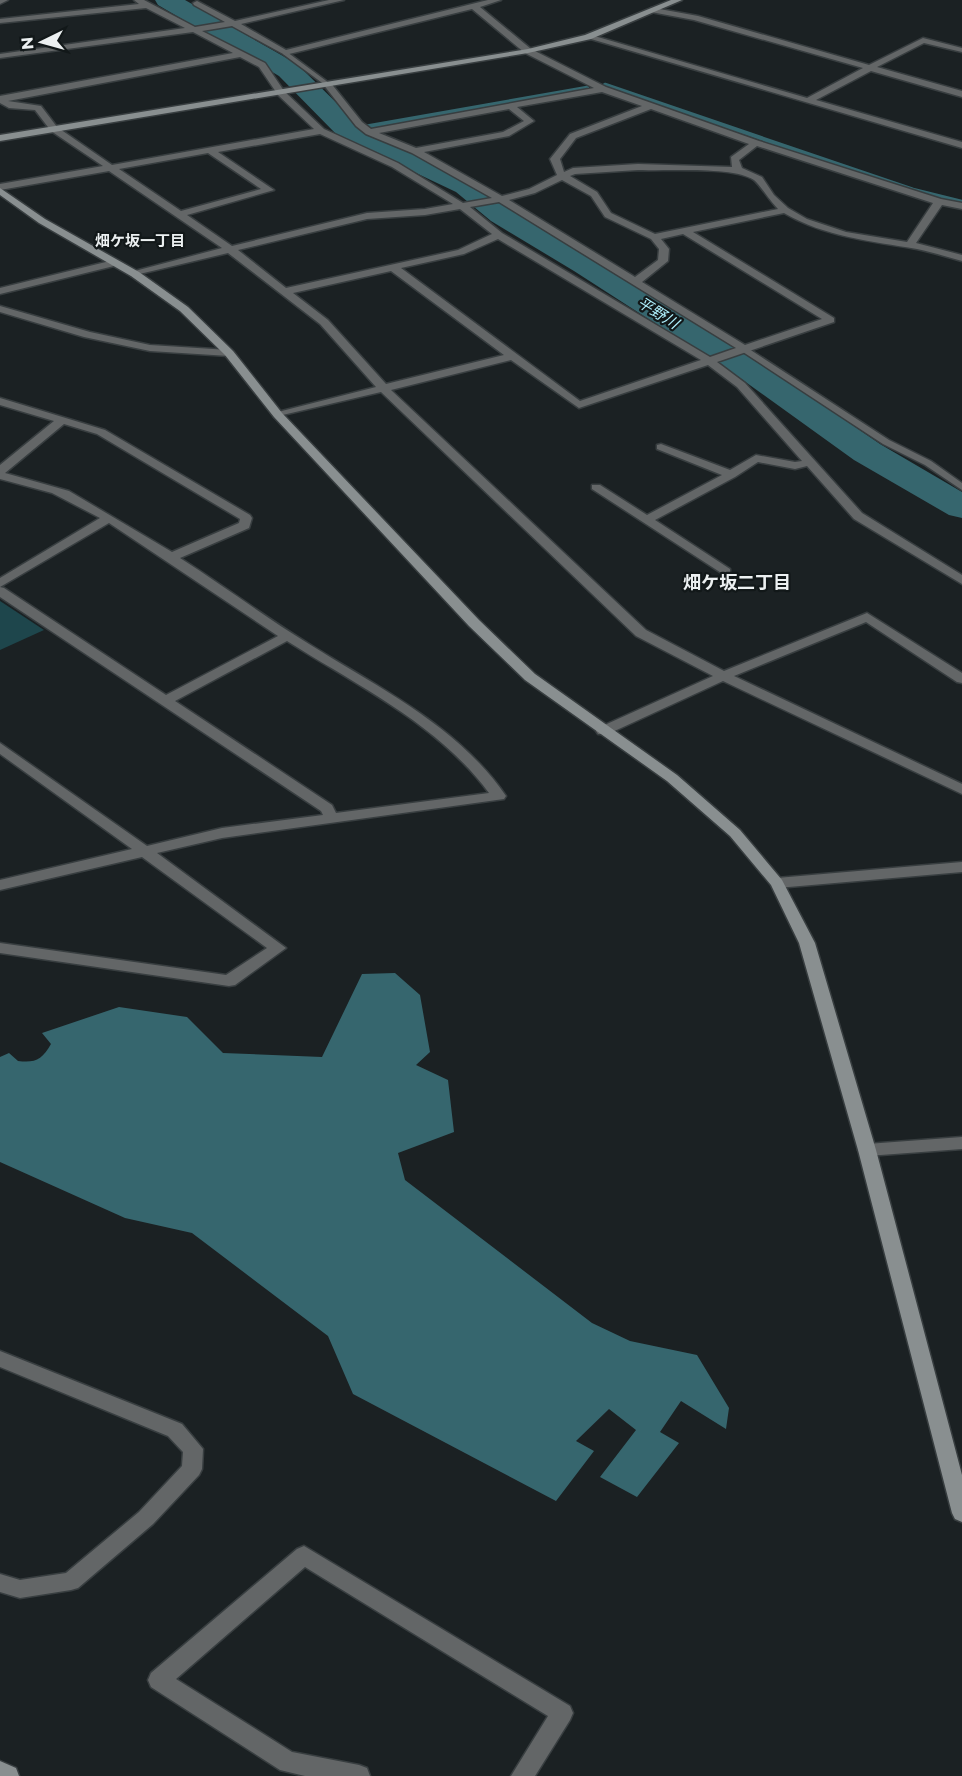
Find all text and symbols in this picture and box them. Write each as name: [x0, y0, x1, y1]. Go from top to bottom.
north arrow: [12, 12, 72, 72]
text: N: [18, 36, 38, 51]
district label: 畑ケ坂一丁目: [95, 231, 185, 250]
water label: 平野川: [634, 293, 684, 334]
district label: 畑ケ坂二丁目: [683, 572, 791, 594]

